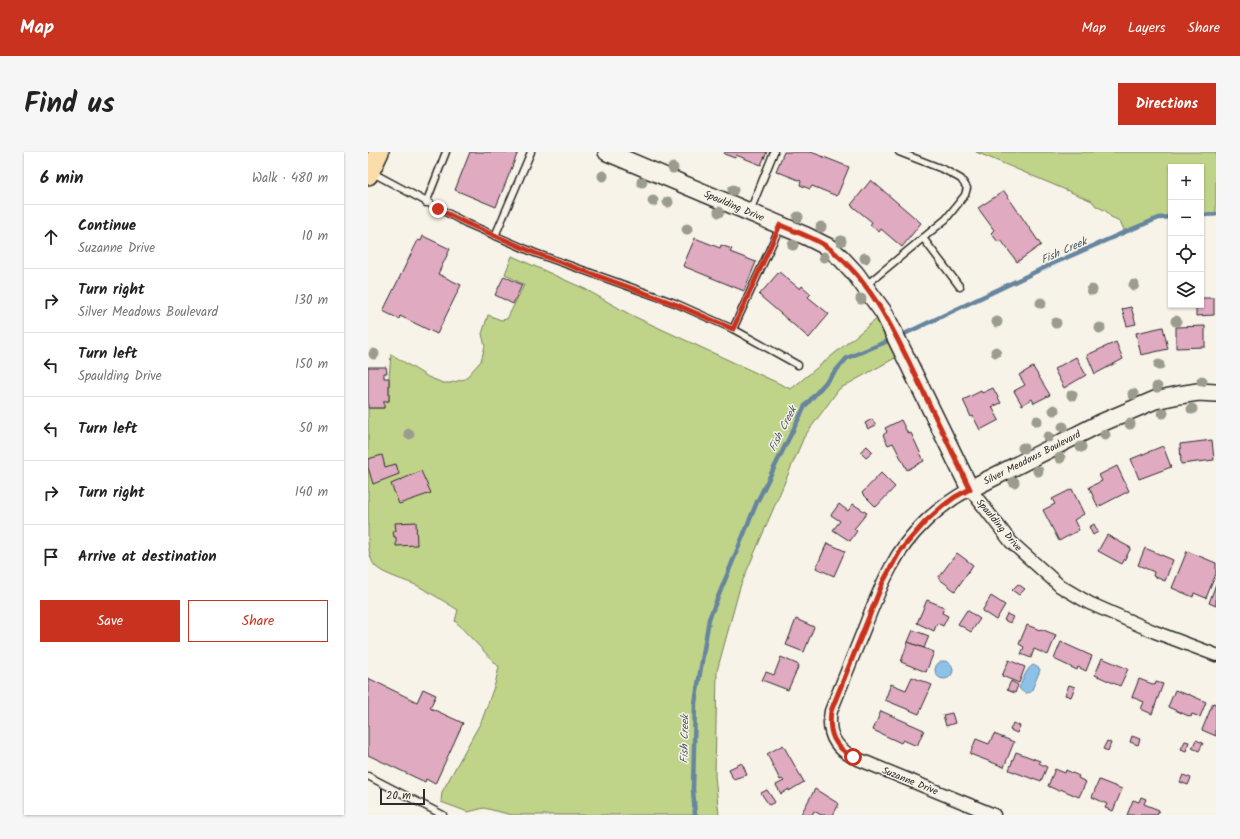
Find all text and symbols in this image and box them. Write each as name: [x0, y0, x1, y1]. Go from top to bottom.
text: Map: [20, 13, 54, 43]
text: Map: [1082, 17, 1106, 39]
text: Layers: [1128, 17, 1166, 39]
text: Share: [1188, 17, 1220, 39]
text: Find us: [24, 82, 115, 127]
button: Directions: [1118, 83, 1216, 125]
map controls: [1168, 164, 1204, 308]
button: +: [1168, 164, 1204, 200]
text: 6 min: [40, 165, 84, 192]
text: Walk · 480 m: [252, 168, 328, 189]
street label: Spaulding Drive: [701, 186, 767, 226]
route end: [429, 200, 447, 218]
button: −: [1168, 200, 1204, 236]
text: Continue: [78, 214, 136, 238]
icon: ahead: [40, 226, 62, 248]
text: 10 m: [302, 226, 328, 247]
water label: Fish Creek: [1038, 232, 1092, 269]
button: locate: [1168, 236, 1204, 272]
text: Suzanne Drive: [78, 238, 155, 259]
button: layers: [1168, 272, 1204, 308]
text: Turn right: [78, 278, 145, 302]
icon: right: [40, 290, 62, 312]
text: 130 m: [294, 290, 328, 311]
text: Silver Meadows Boulevard: [78, 302, 218, 323]
text: Turn left: [78, 342, 138, 366]
icon: left: [40, 354, 62, 376]
text: 150 m: [295, 354, 328, 375]
text: Spaulding Drive: [78, 366, 162, 387]
water label: Fish Creek: [764, 402, 803, 455]
text: Turn left: [78, 417, 138, 441]
icon: left: [40, 418, 62, 440]
text: 50 m: [299, 418, 328, 439]
street label: Silver Meadows Boulevard: [980, 426, 1084, 490]
text: Turn right: [78, 481, 145, 505]
icon: right: [40, 482, 62, 504]
text: 140 m: [295, 482, 328, 503]
street label: Spaulding Drive: [972, 495, 1026, 555]
text: Arrive at destination: [78, 545, 217, 569]
icon: arrive: [40, 546, 62, 568]
button: Save: [40, 600, 180, 642]
button: Share: [188, 600, 328, 642]
water label: Fish Creek: [676, 713, 694, 763]
route start: [844, 748, 862, 766]
street label: Suzanne Drive: [880, 762, 941, 800]
scale bar: [380, 787, 425, 806]
text: 20 m: [386, 787, 411, 805]

